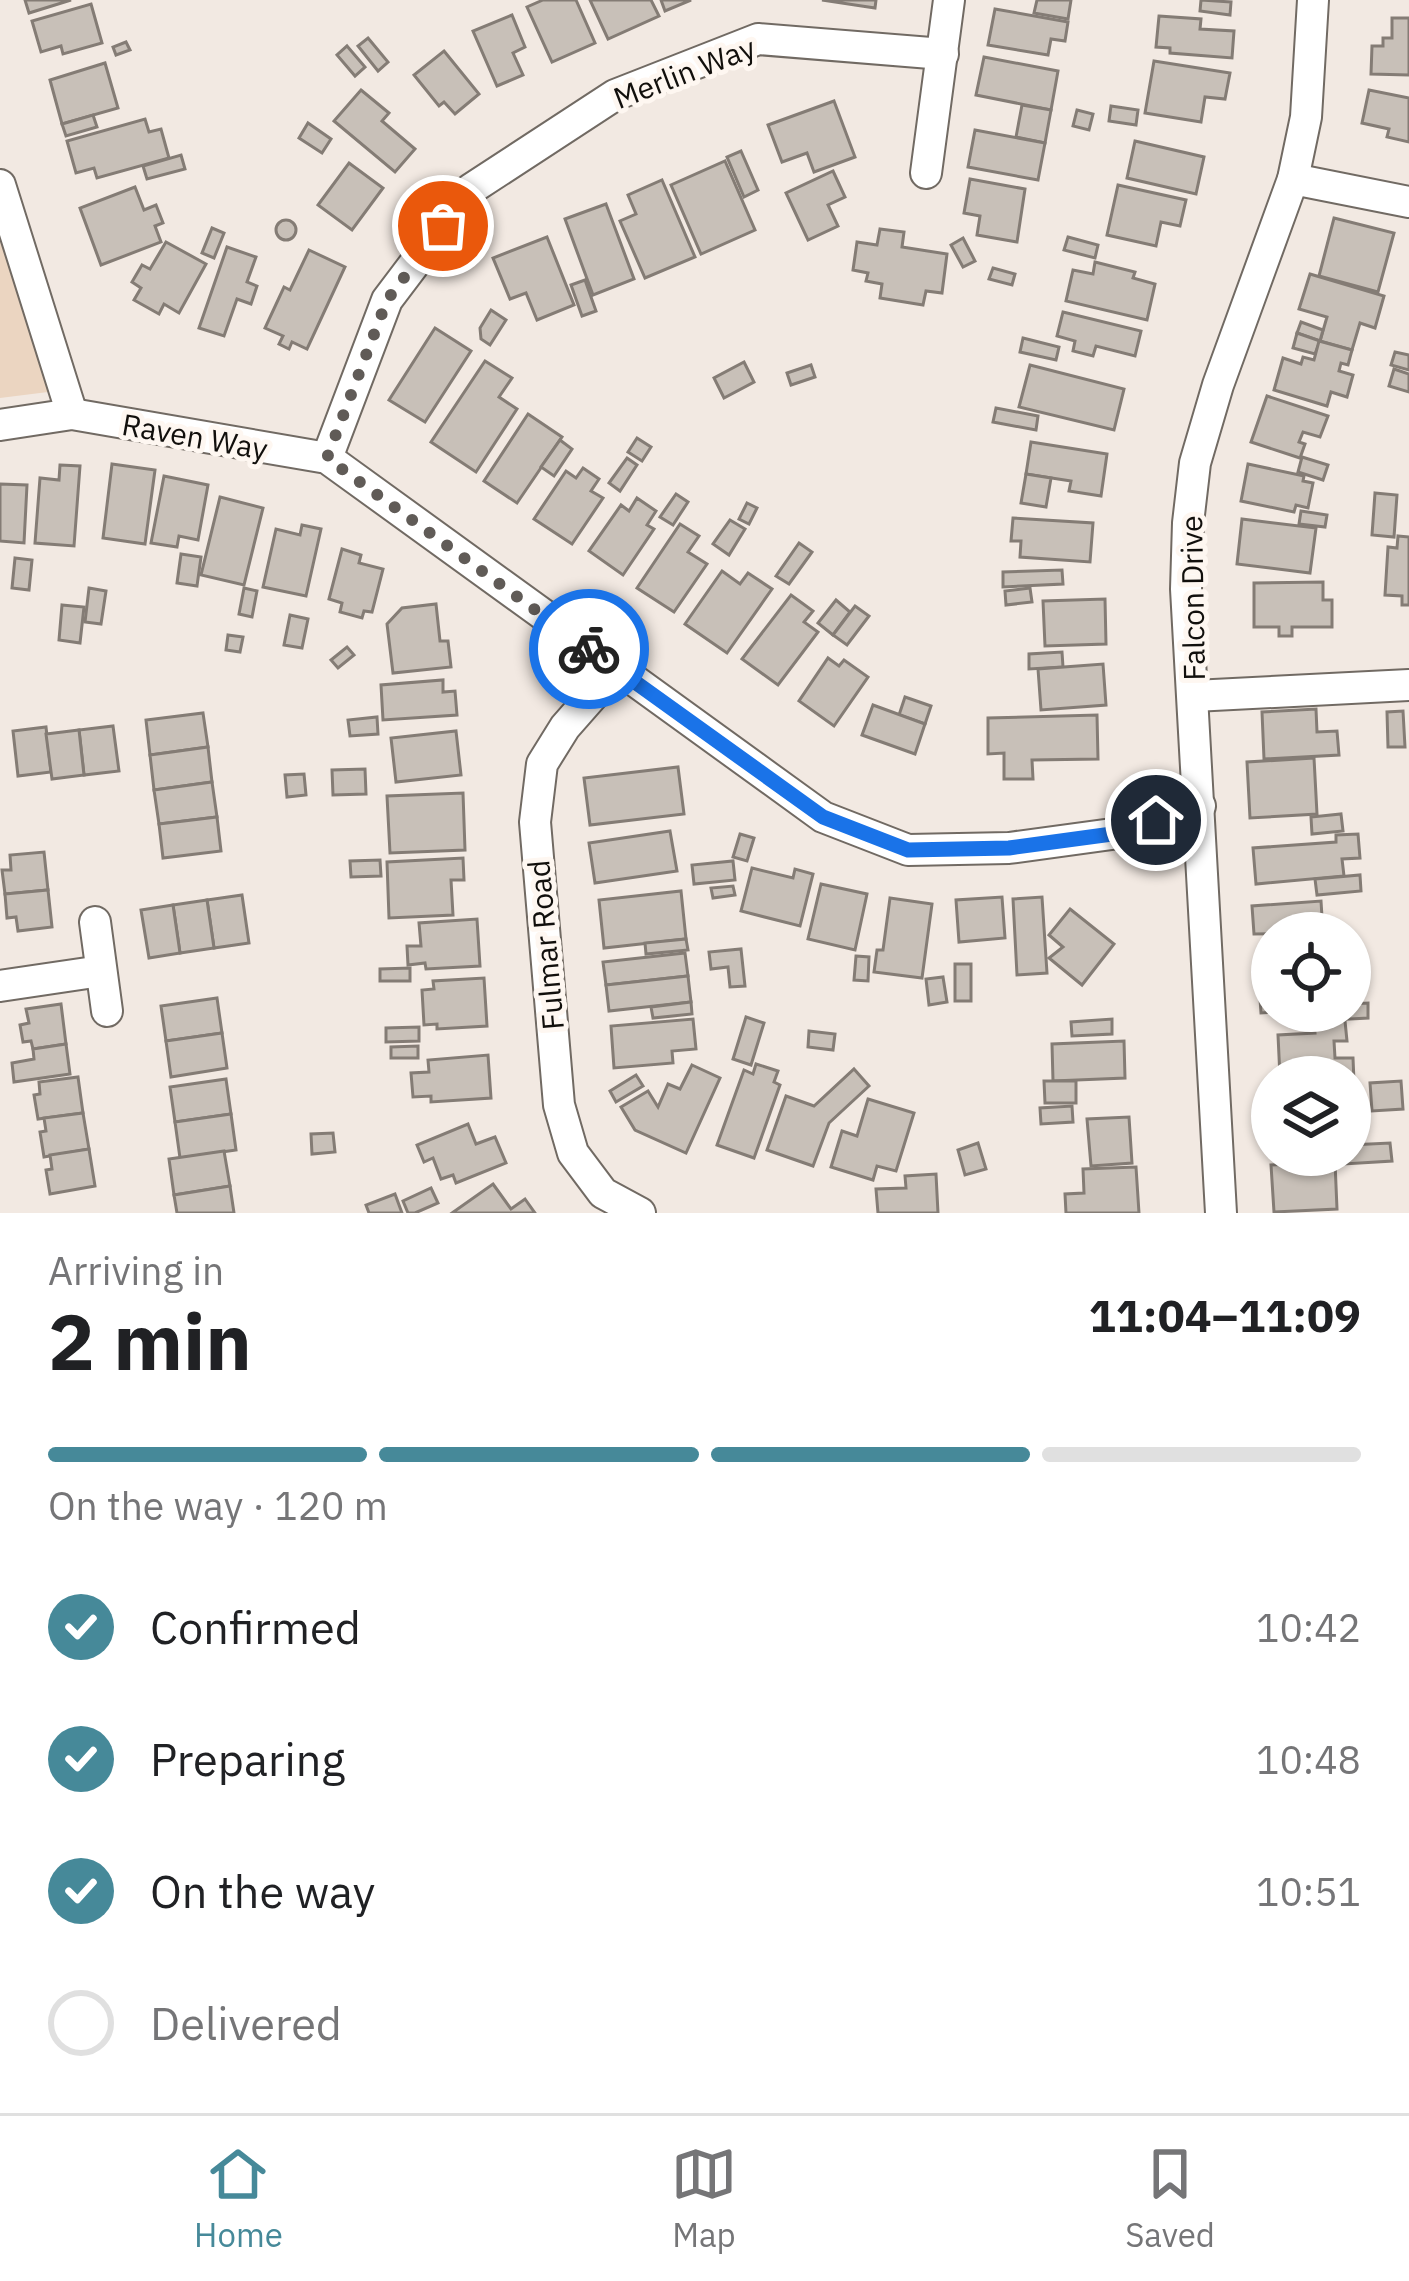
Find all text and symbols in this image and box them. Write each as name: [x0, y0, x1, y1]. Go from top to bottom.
street label: Merlin Way: [608, 27, 761, 117]
pin: [392, 175, 494, 277]
icon: bag: [410, 193, 476, 259]
street label: Raven Way: [119, 404, 271, 468]
street label: Falcon Drive: [1171, 515, 1213, 681]
courier: [529, 589, 649, 709]
icon: bike: [556, 616, 622, 682]
pin: [1105, 769, 1207, 871]
icon: home: [1123, 787, 1189, 853]
street label: Fulmar Road: [518, 858, 572, 1032]
map controls: [1251, 912, 1371, 1176]
button: locate: [1251, 912, 1371, 1032]
button: layers: [1251, 1056, 1371, 1176]
text: Arriving in: [48, 1245, 224, 1296]
text: 11:04–11:09: [1089, 1286, 1361, 1344]
text: 2 min: [48, 1290, 252, 1391]
text: On the way · 120 m: [48, 1480, 388, 1531]
icon: check: [48, 1594, 114, 1660]
text: Confirmed: [150, 1598, 361, 1656]
text: 10:42: [1256, 1602, 1361, 1653]
icon: check: [48, 1726, 114, 1792]
text: Preparing: [150, 1730, 345, 1788]
text: 10:48: [1256, 1734, 1361, 1785]
icon: check: [48, 1858, 114, 1924]
text: On the way: [150, 1862, 375, 1920]
text: 10:51: [1256, 1866, 1361, 1917]
text: Delivered: [150, 1994, 342, 2052]
tab: Home: [194, 2141, 283, 2256]
tab: Map: [671, 2141, 737, 2256]
tab: Saved: [1125, 2141, 1215, 2256]

